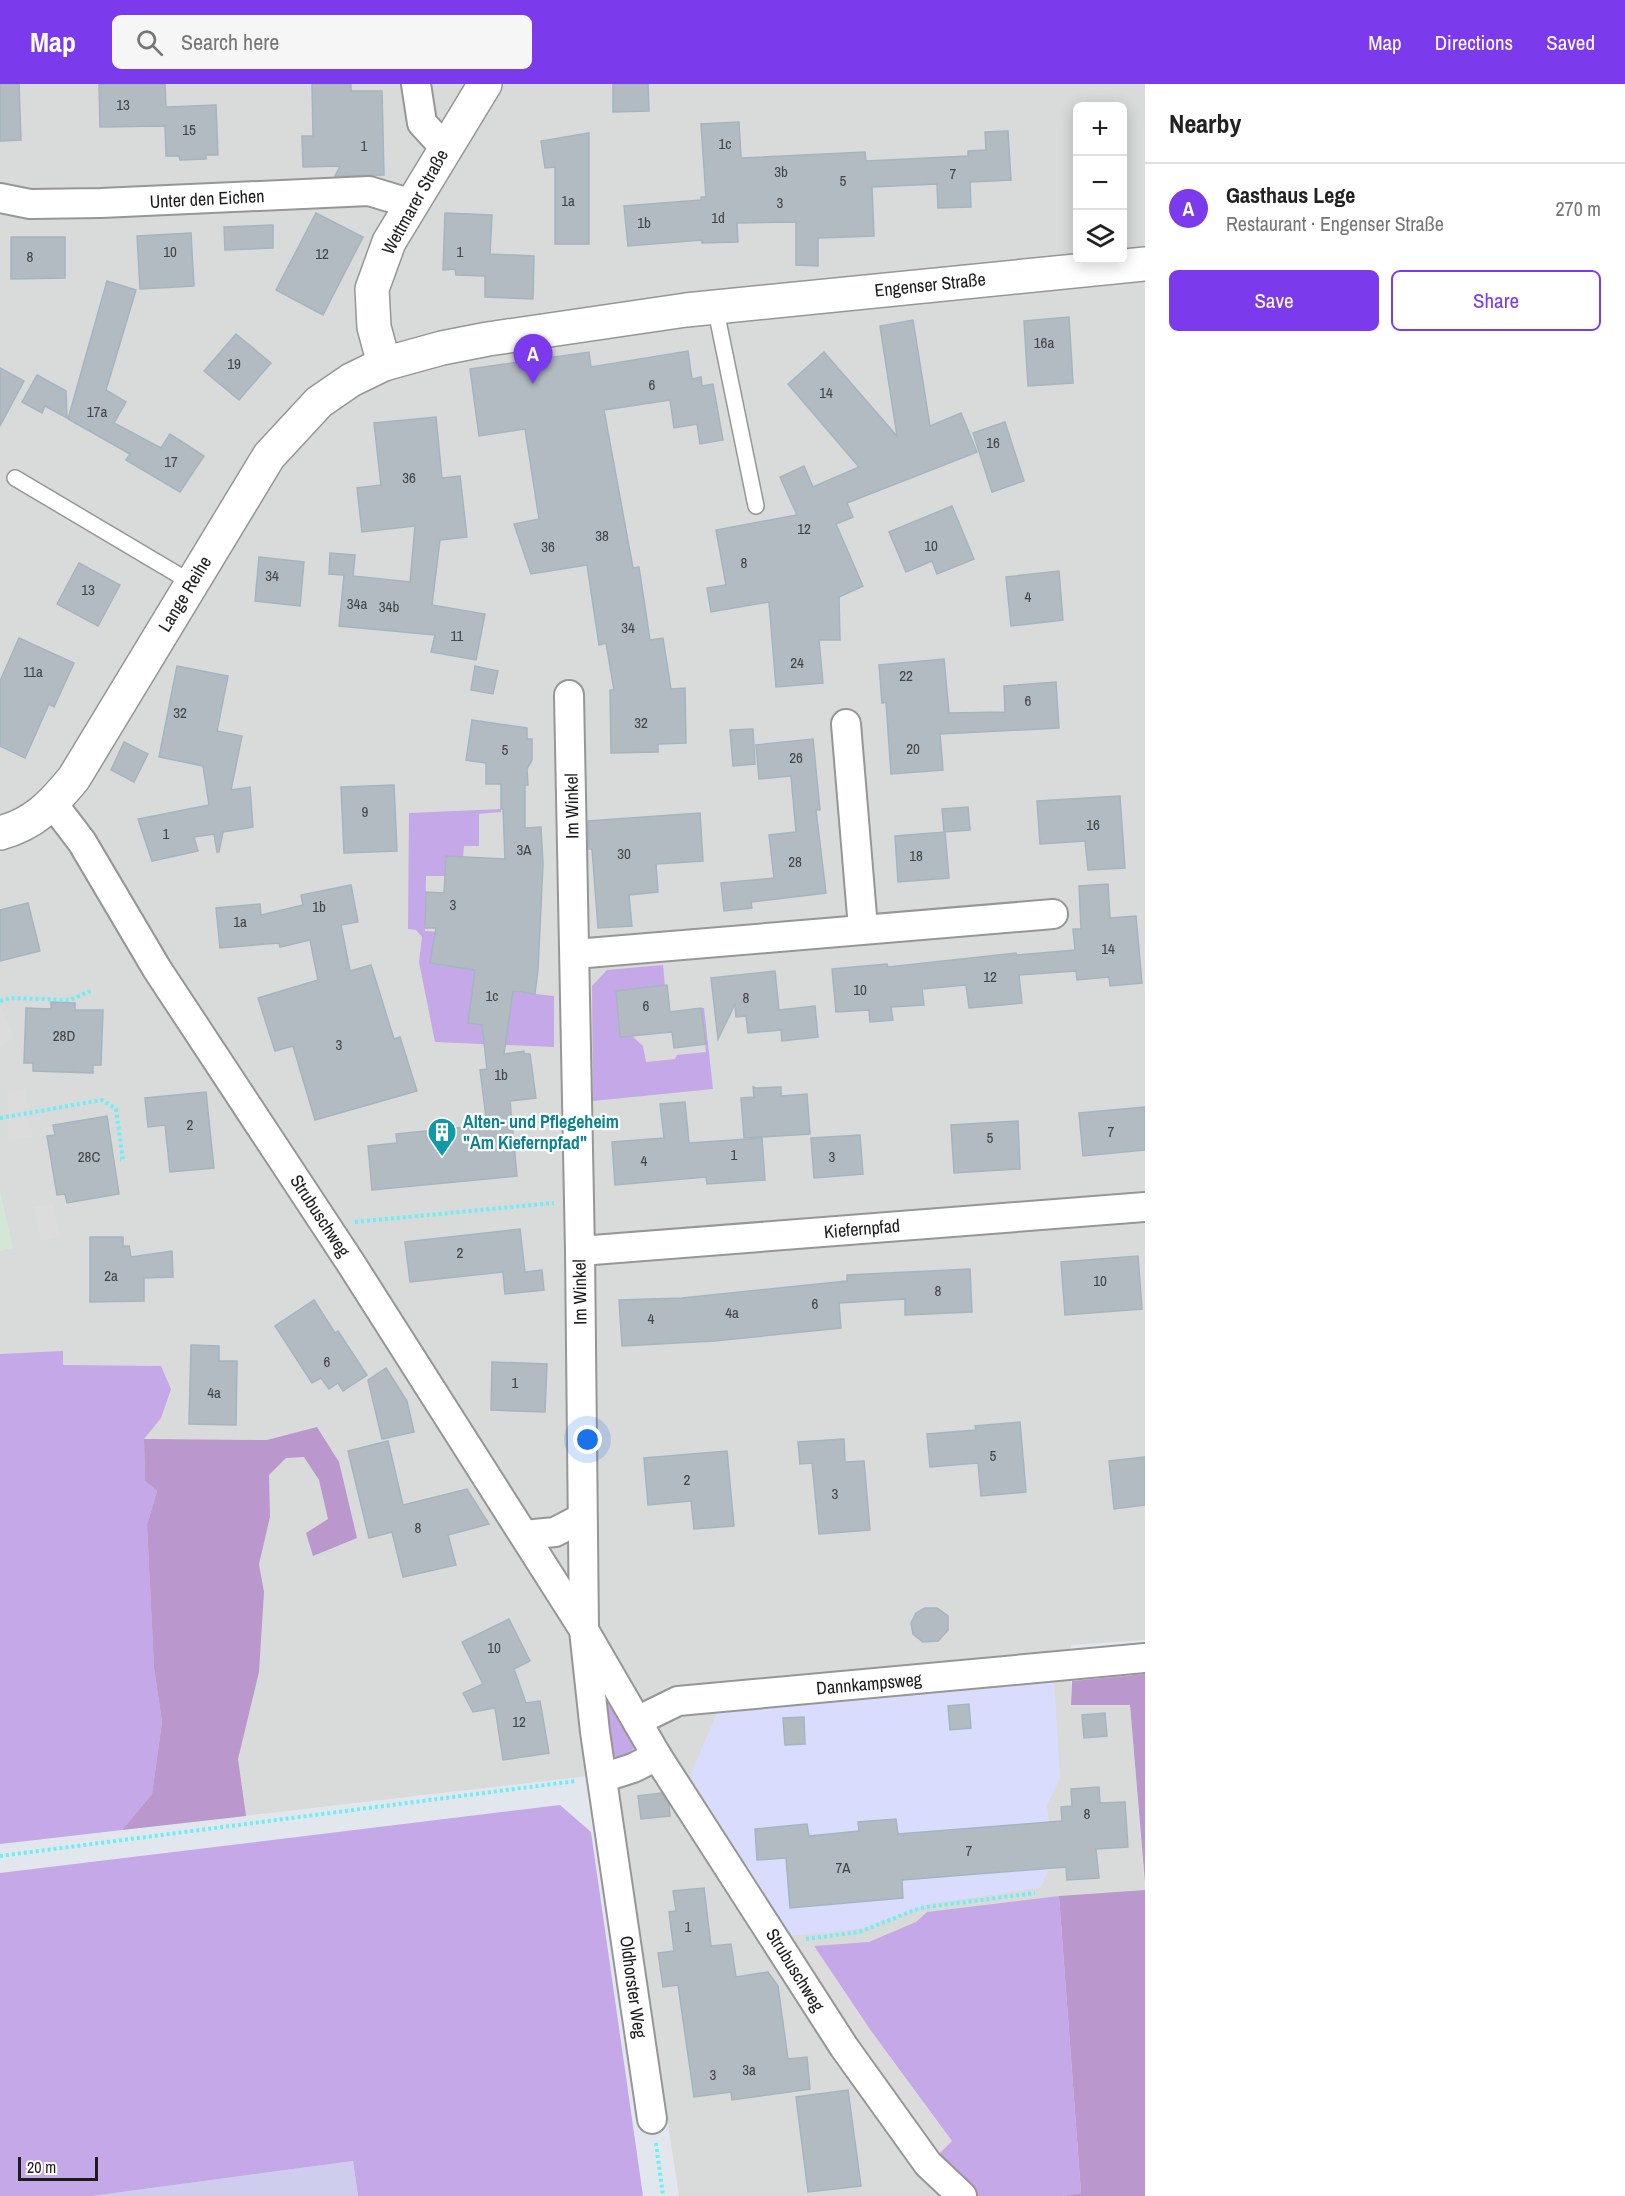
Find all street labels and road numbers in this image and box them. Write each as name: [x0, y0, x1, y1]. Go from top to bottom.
street label: Wettmarer Straße: [375, 145, 454, 259]
street label: Unter den Eichen: [149, 183, 265, 214]
street label: Engenser Straße: [873, 266, 987, 303]
street label: Lange Reihe: [152, 551, 217, 636]
street label: Im Winkel: [558, 773, 585, 839]
street label: Strubuschweg: [284, 1170, 357, 1262]
street label: Kiefernpfad: [823, 1213, 901, 1244]
street label: Im Winkel: [566, 1259, 593, 1325]
street label: Dannkampsweg: [815, 1666, 924, 1701]
street label: Strubuschweg: [760, 1923, 831, 2017]
street label: Oldhorster Weg: [614, 1934, 653, 2041]

